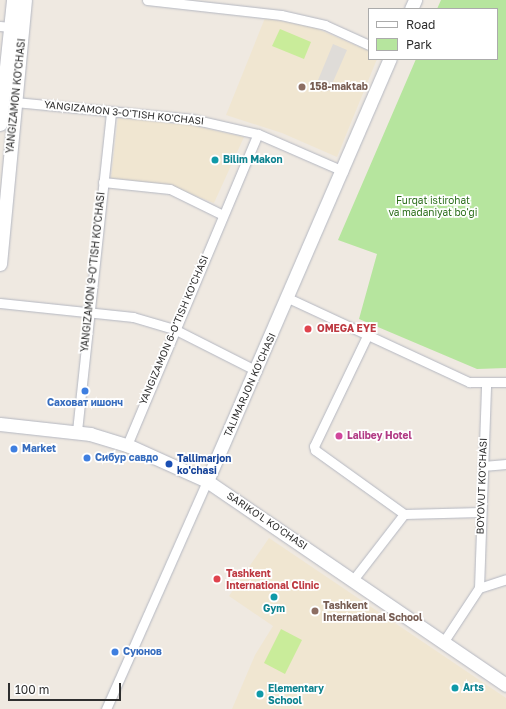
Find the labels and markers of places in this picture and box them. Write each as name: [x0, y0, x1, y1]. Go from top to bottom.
place label: 158-maktab: [310, 81, 368, 93]
marker: 158-maktab: [297, 82, 307, 92]
place label: Bilim Makon: [223, 154, 282, 166]
marker: Bilim Makon: [210, 155, 220, 165]
marker: OMEGA EYE: [302, 323, 314, 335]
place label: OMEGA EYE: [317, 323, 376, 335]
marker: Саховат ишонч: [80, 386, 90, 396]
place label: Саховат ишонч: [47, 397, 123, 409]
place label: Lalibey Hotel: [347, 430, 412, 442]
marker: Lalibey Hotel: [334, 431, 344, 441]
place label: Market: [22, 443, 56, 455]
marker: Market: [9, 444, 19, 454]
place label: Сибур савдо: [95, 452, 158, 464]
place label: Tallimarjon ko'chasi: [177, 452, 231, 476]
marker: Сибур савдо: [82, 453, 92, 463]
marker: Tallimarjon ko'chasi: [164, 459, 174, 469]
place label: Tashkent International Clinic: [226, 567, 319, 590]
marker: Tashkent International Clinic: [211, 573, 223, 585]
marker: Gym: [269, 592, 279, 602]
place label: Tashkent International School: [323, 599, 422, 622]
place label: Gym: [263, 603, 285, 615]
marker: Tashkent International School: [310, 606, 320, 616]
place label: Суюнов: [123, 646, 162, 658]
marker: Суюнов: [110, 647, 120, 657]
place label: Elementary School: [268, 682, 324, 706]
place label: Arts: [463, 682, 484, 694]
marker: Arts: [450, 683, 460, 693]
marker: Elementary School: [255, 689, 265, 699]

